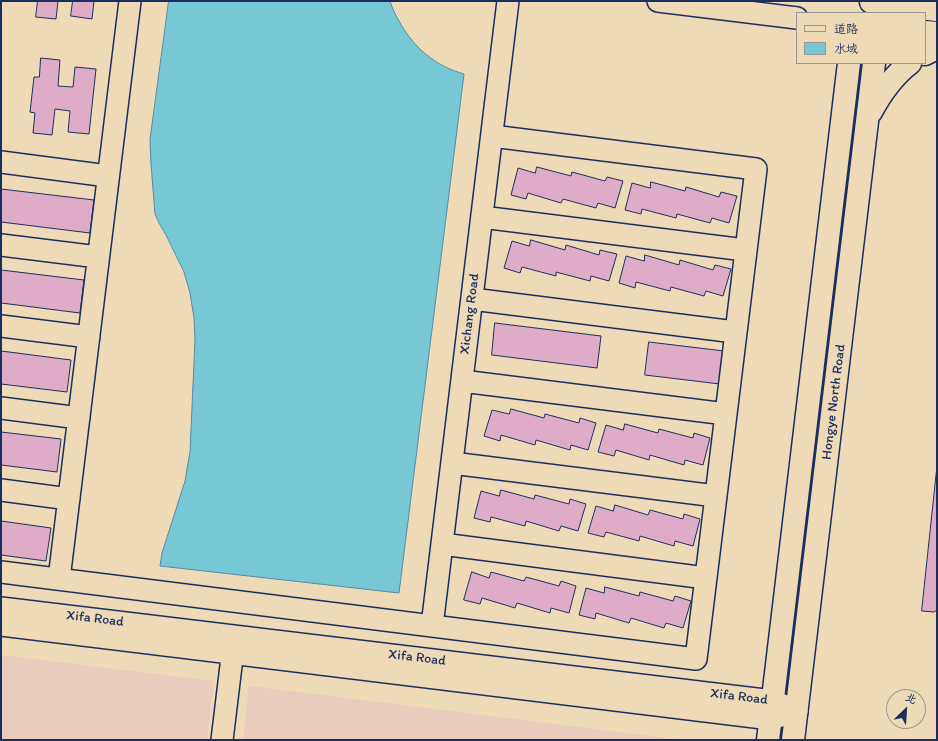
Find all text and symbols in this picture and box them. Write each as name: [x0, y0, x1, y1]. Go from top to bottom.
legend: [796, 12, 926, 64]
text: 道路: [834, 22, 858, 36]
text: 水域: [834, 42, 858, 56]
street label: Xichang Road: [457, 272, 483, 356]
street label: Hongye North Road: [819, 343, 849, 461]
street label: Xifa Road: [65, 607, 125, 631]
street label: Xifa Road: [387, 646, 447, 670]
street label: Xifa Road: [709, 685, 769, 709]
north arrow: [886, 689, 926, 729]
text: 北: [903, 690, 919, 707]

